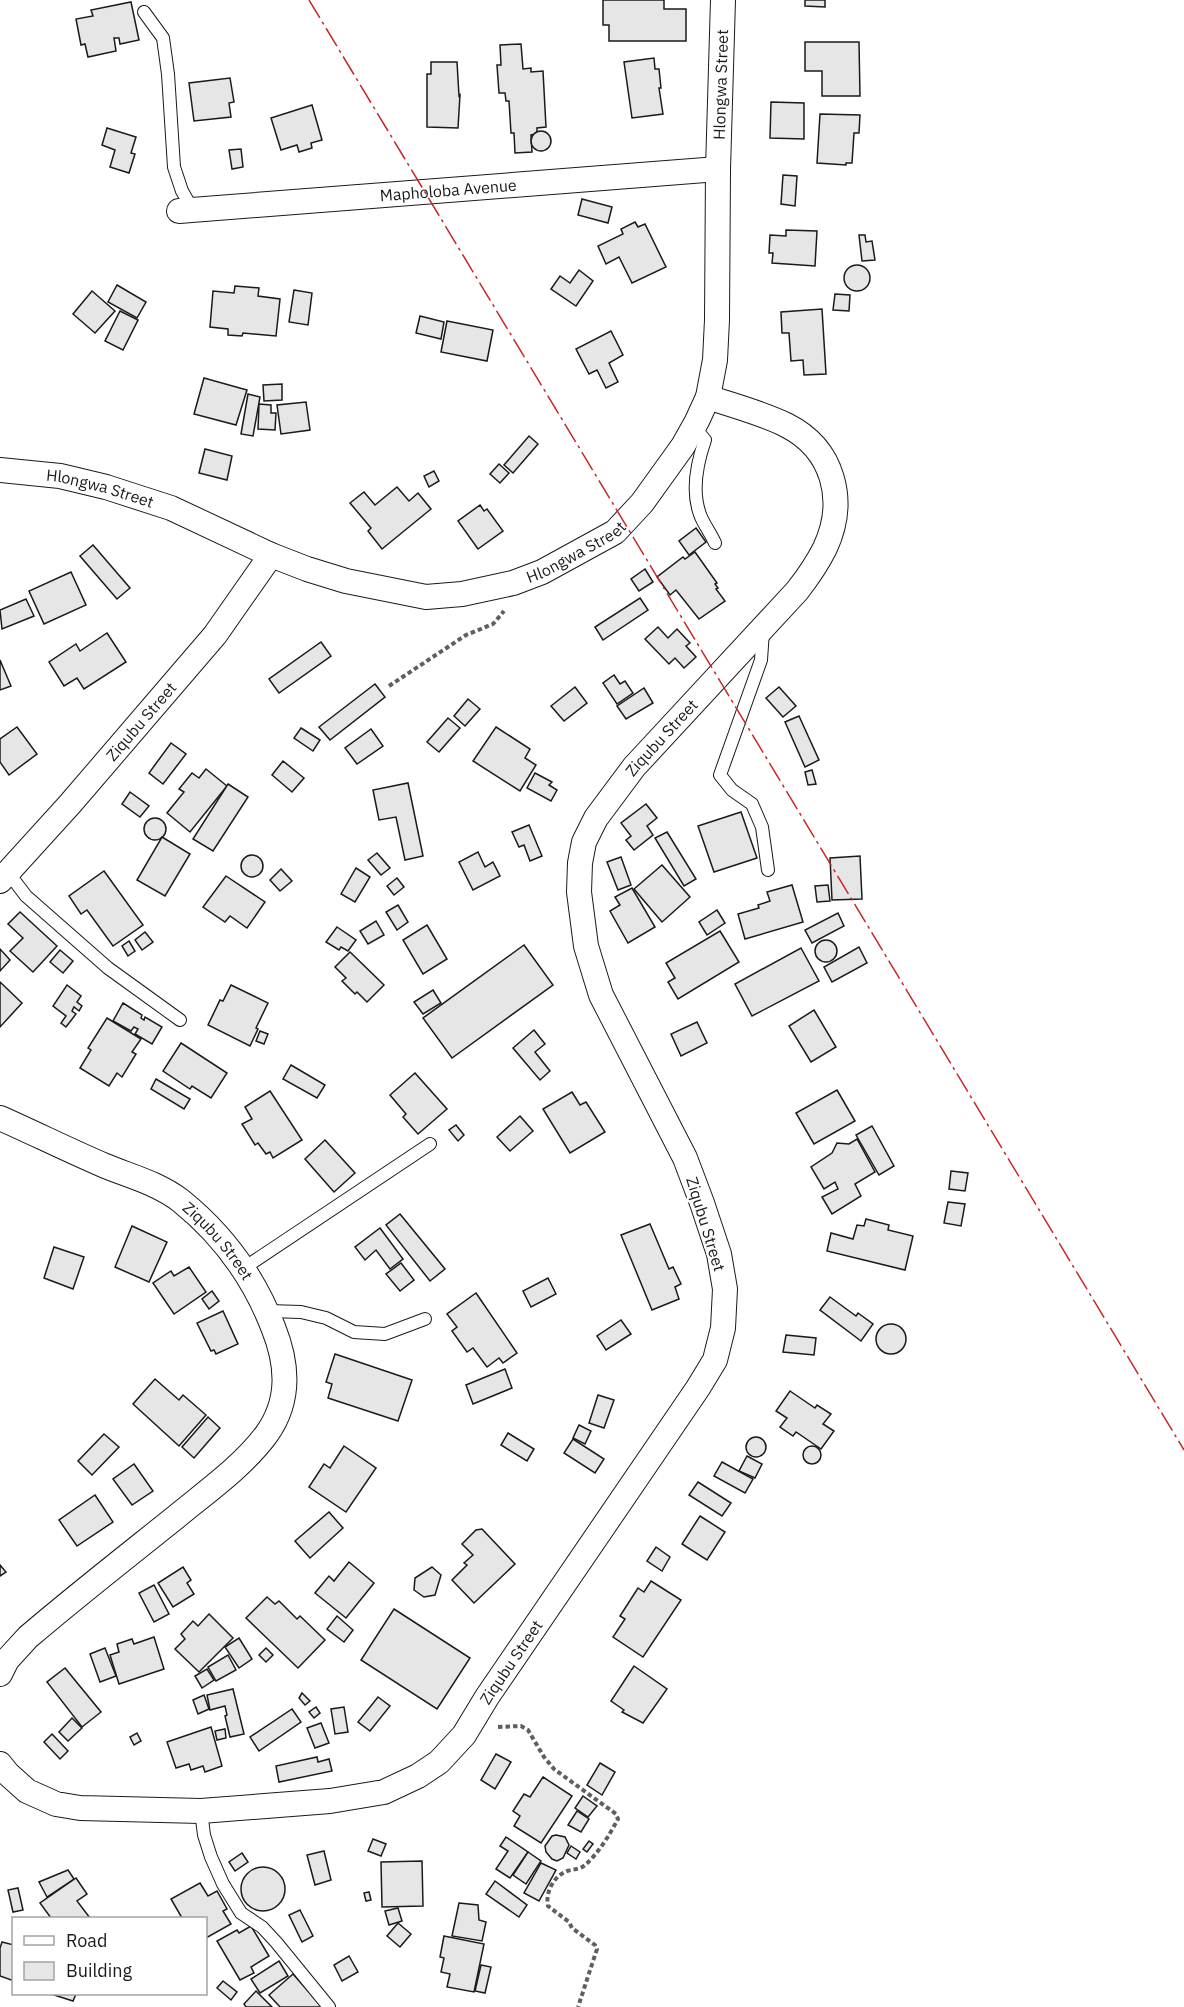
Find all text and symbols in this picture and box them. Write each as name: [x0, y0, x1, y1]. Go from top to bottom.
street label: Hlongwa Street: [709, 29, 732, 140]
street label: Mapholoba Avenue: [379, 175, 518, 205]
street label: Hlongwa Street: [45, 465, 156, 512]
street label: Hlongwa Street: [523, 517, 630, 587]
street label: Ziqubu Street: [102, 678, 180, 765]
street label: Ziqubu Street: [621, 695, 702, 780]
street label: Ziqubu Street: [682, 1174, 730, 1274]
street label: Ziqubu Street: [179, 1197, 257, 1284]
street label: Ziqubu Street: [475, 1616, 547, 1708]
legend: [12, 1917, 207, 1995]
text: Road: [66, 1929, 107, 1952]
text: Building: [66, 1959, 133, 1982]

